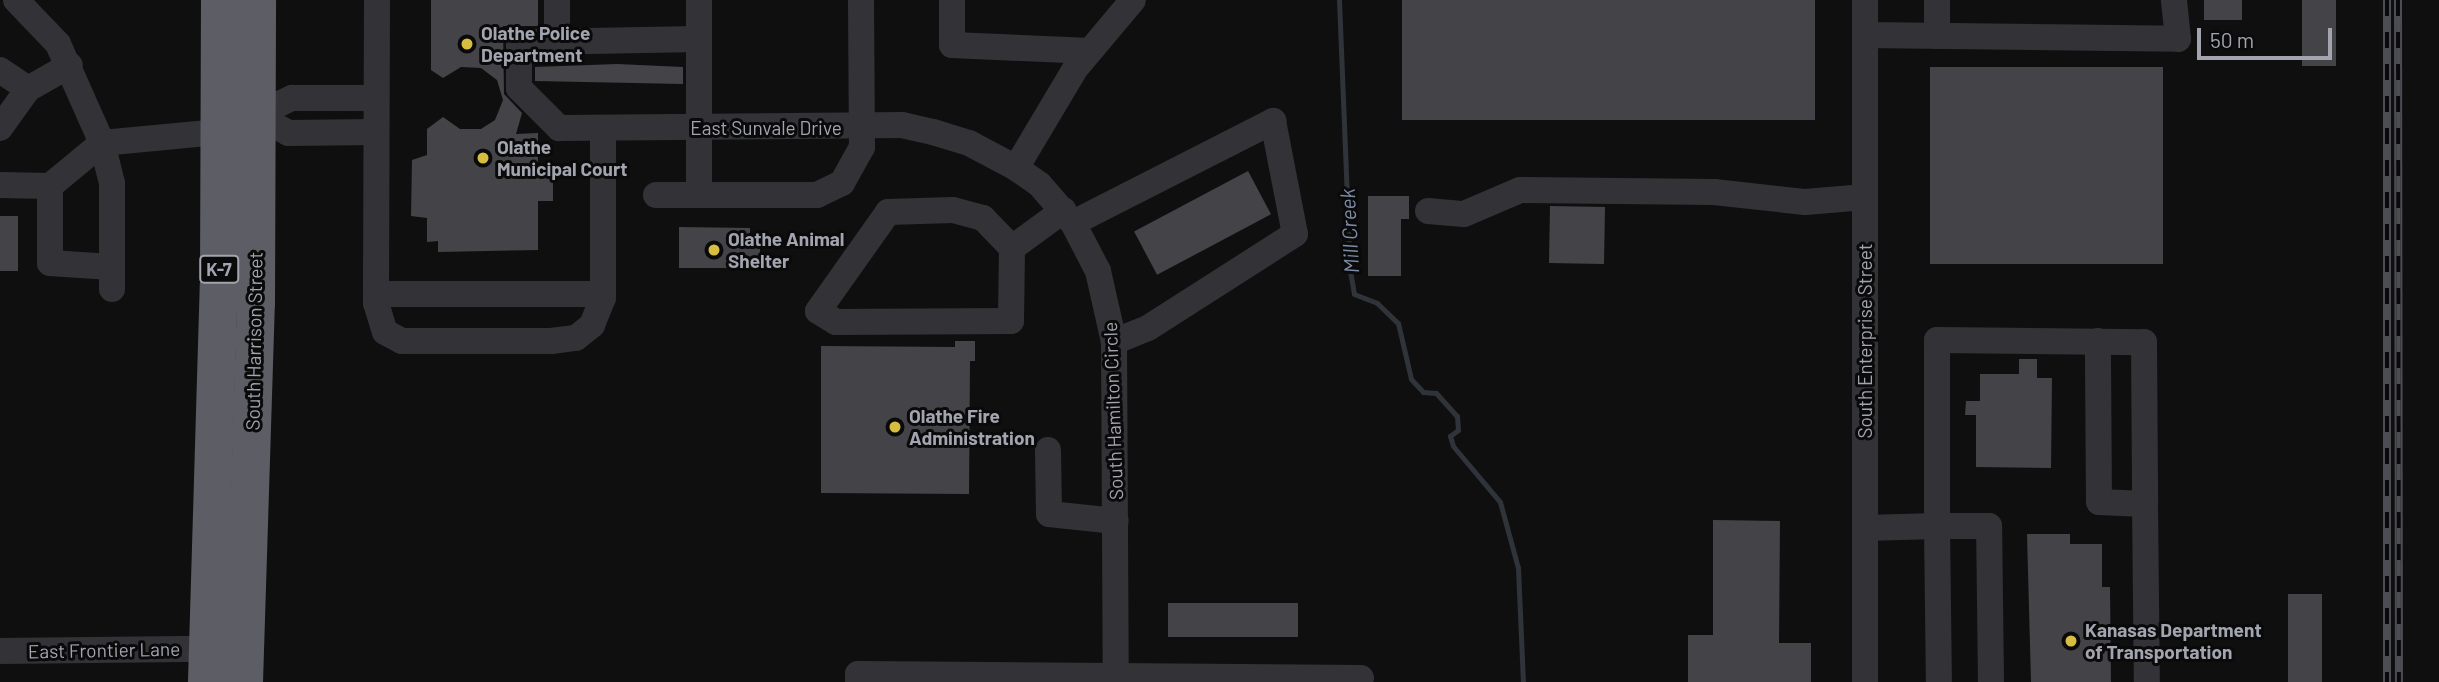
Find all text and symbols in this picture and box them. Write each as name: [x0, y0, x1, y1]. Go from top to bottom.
scale bar: [2201, 14, 2336, 58]
place label: Olathe Police Department: [481, 22, 590, 66]
text: 50 m: [2210, 27, 2254, 52]
marker: Olathe Police Department: [459, 36, 475, 52]
street label: East Sunvale Drive: [690, 117, 842, 139]
place label: Olathe Municipal Court: [497, 136, 628, 180]
marker: Olathe Municipal Court: [475, 150, 491, 166]
water label: Mill Creek: [1334, 188, 1364, 274]
place label: Olathe Animal Shelter: [728, 228, 845, 272]
marker: Olathe Animal Shelter: [706, 242, 722, 258]
street label: South Enterprise Street: [1854, 243, 1876, 439]
street label: South Harrison Street: [241, 251, 267, 431]
road number: K-7: [198, 255, 240, 284]
street label: South Hamilton Circle: [1098, 322, 1128, 500]
place label: Olathe Fire Administration: [909, 405, 1035, 449]
marker: Olathe Fire Administration: [887, 419, 903, 435]
place label: Kanasas Department of Transportation: [2085, 619, 2262, 663]
marker: Kanasas Department of Transportation: [2063, 633, 2079, 649]
street label: East Frontier Lane: [28, 637, 180, 663]

